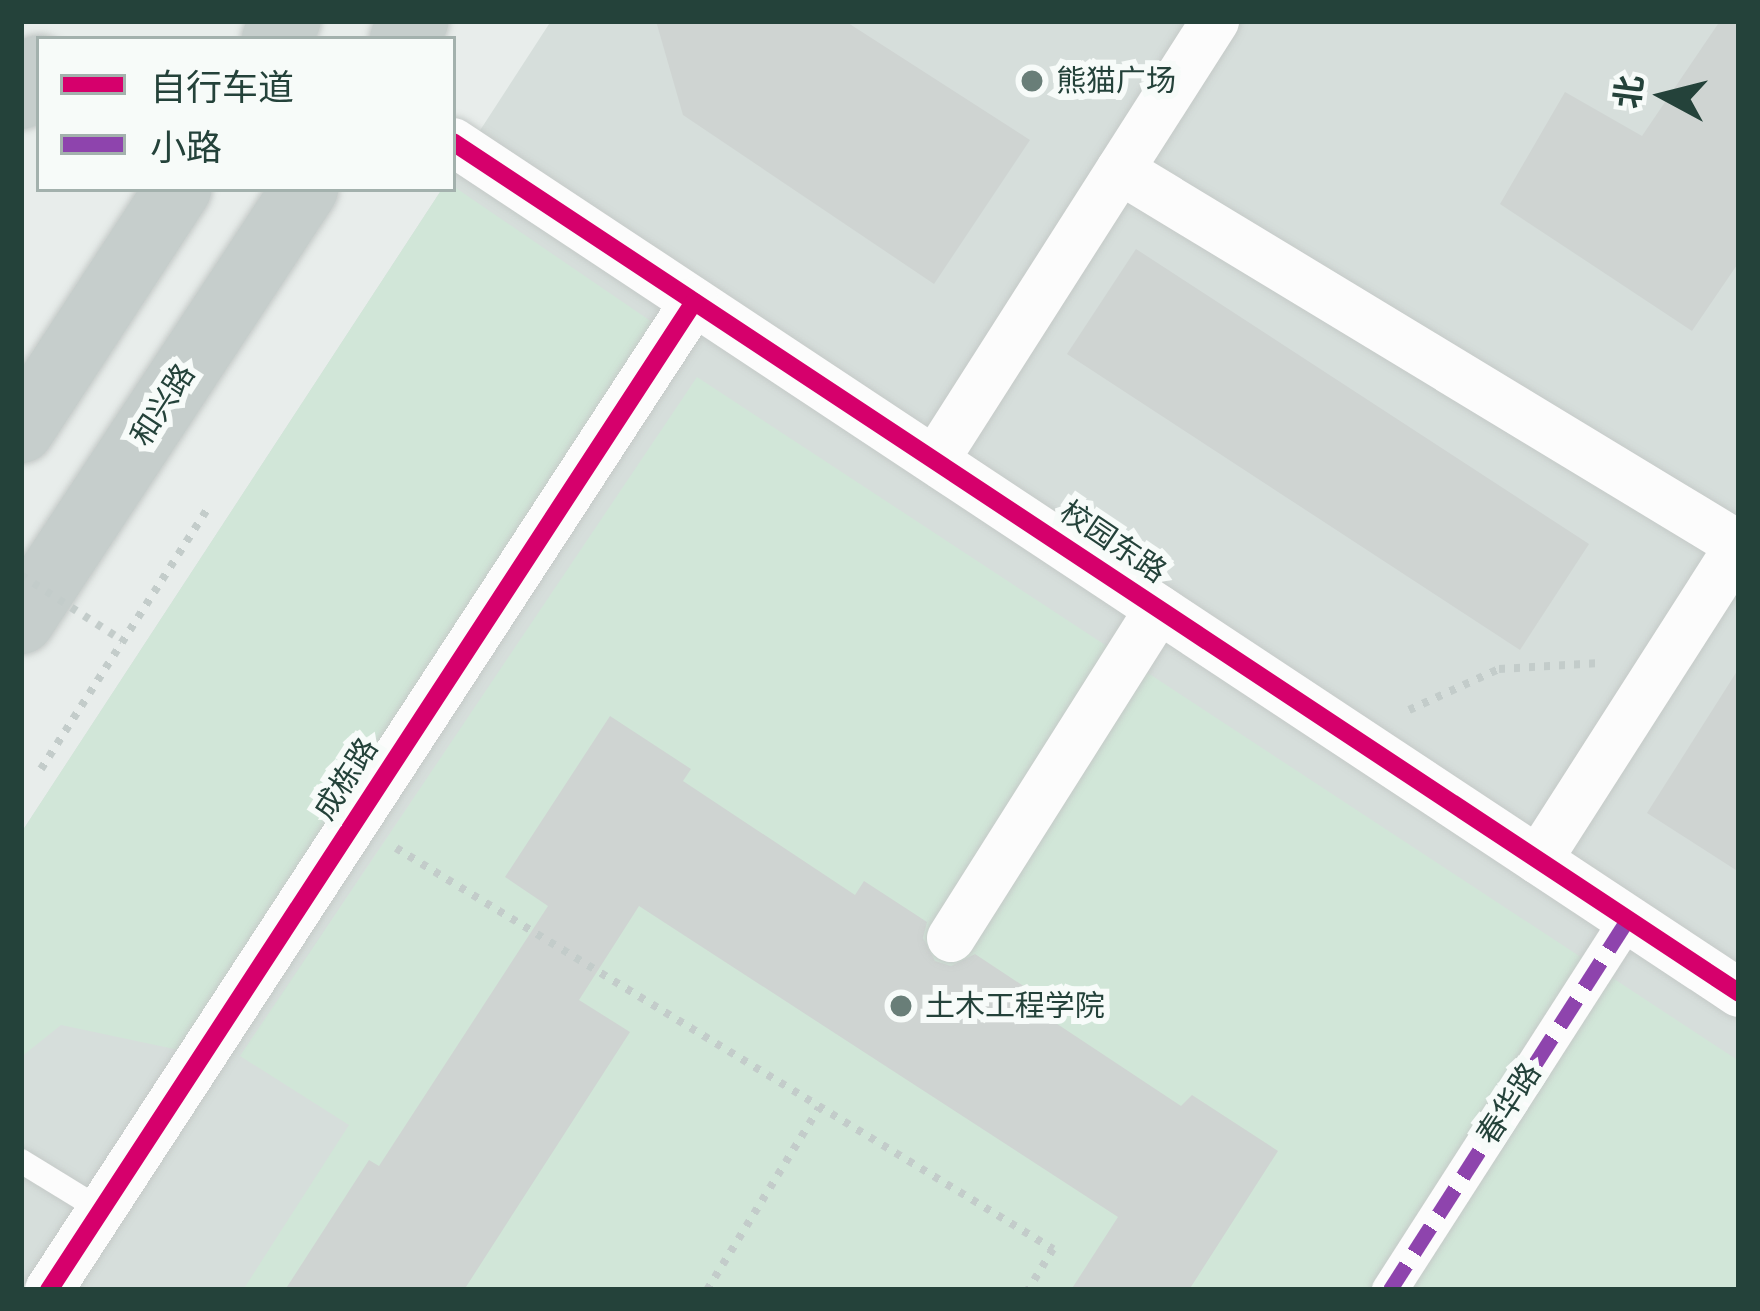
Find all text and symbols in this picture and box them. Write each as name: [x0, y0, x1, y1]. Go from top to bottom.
legend: [36, 36, 456, 192]
north arrow: [1604, 36, 1724, 156]
place label: 熊猫广场: [1056, 63, 1176, 99]
text: 自行车道: [150, 65, 294, 109]
marker: 熊猫广场: [1019, 68, 1045, 94]
text: 北: [1606, 73, 1650, 110]
text: 小路: [150, 125, 222, 169]
street label: 和兴路: [123, 357, 203, 453]
street label: 校园东路: [1053, 494, 1173, 590]
street label: 成栋路: [306, 731, 386, 827]
place label: 土木工程学院: [925, 988, 1105, 1024]
marker: 土木工程学院: [888, 993, 914, 1019]
street label: 春华路: [1469, 1056, 1549, 1152]

